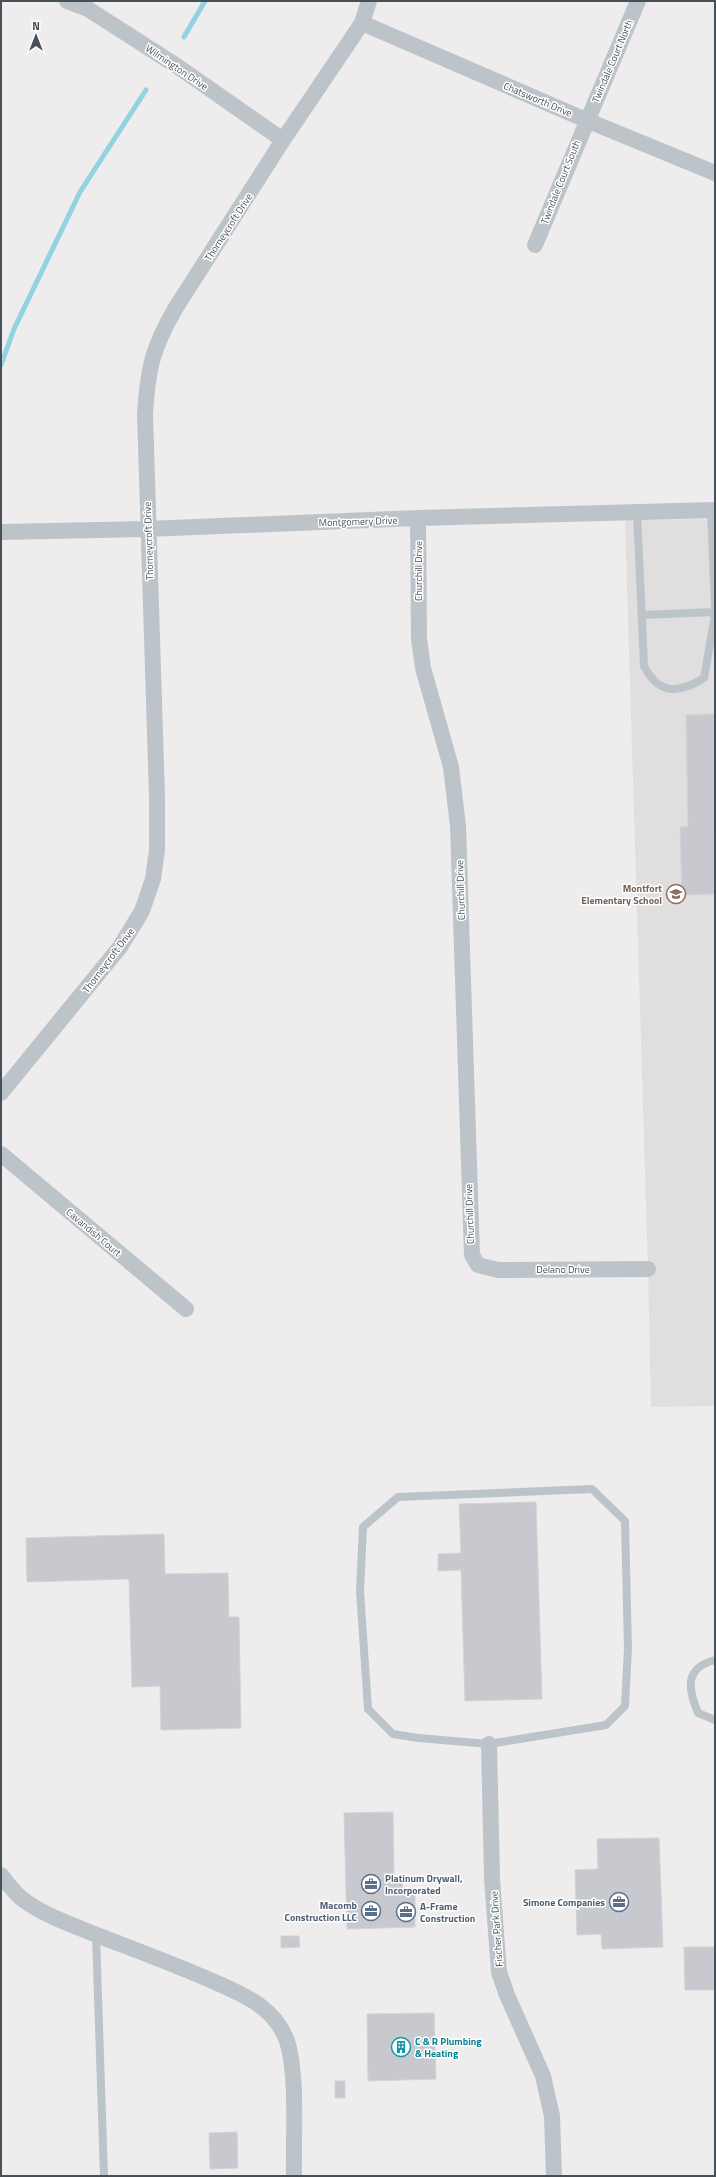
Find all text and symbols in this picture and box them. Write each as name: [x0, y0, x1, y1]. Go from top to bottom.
north arrow: [16, 16, 56, 56]
street label: Twindale Court North: [588, 17, 637, 105]
text: N: [32, 18, 40, 34]
street label: Wilmington Drive: [142, 41, 211, 94]
street label: Chatsworth Drive: [501, 78, 574, 121]
street label: Twindale Court South: [537, 138, 584, 227]
street label: Thorneycroft Drive: [201, 190, 256, 264]
street label: Thorneycroft Drive: [140, 502, 157, 580]
street label: Montgomery Drive: [318, 513, 398, 530]
street label: Churchill Drive: [411, 541, 426, 601]
street label: Churchill Drive: [452, 860, 469, 920]
place label: Montfort Elementary School: [581, 881, 662, 908]
school or university icon: Montfort Elementary School: [665, 883, 687, 905]
street label: Thorneycroft Drive: [79, 925, 138, 996]
street label: Churchill Drive: [461, 1184, 478, 1244]
street label: Cavandish Court: [63, 1205, 125, 1260]
street label: Delano Drive: [536, 1262, 590, 1277]
place label: Platinum Drywall, Incorporated: [385, 1871, 463, 1898]
office icon: Platinum Drywall, Incorporated: [360, 1873, 382, 1895]
street label: Fischer Park Drive: [486, 1891, 507, 1967]
office icon: Simone Companies: [608, 1891, 630, 1913]
place label: Simone Companies: [523, 1895, 605, 1910]
place label: Macomb Construction LLC: [285, 1898, 358, 1925]
place label: A-Frame Construction: [420, 1899, 475, 1926]
office icon: Macomb Construction LLC: [360, 1900, 382, 1922]
office icon: A-Frame Construction: [395, 1901, 417, 1923]
place label: C & R Plumbing & Heating: [415, 2034, 482, 2061]
building icon: C & R Plumbing & Heating: [390, 2036, 412, 2058]

